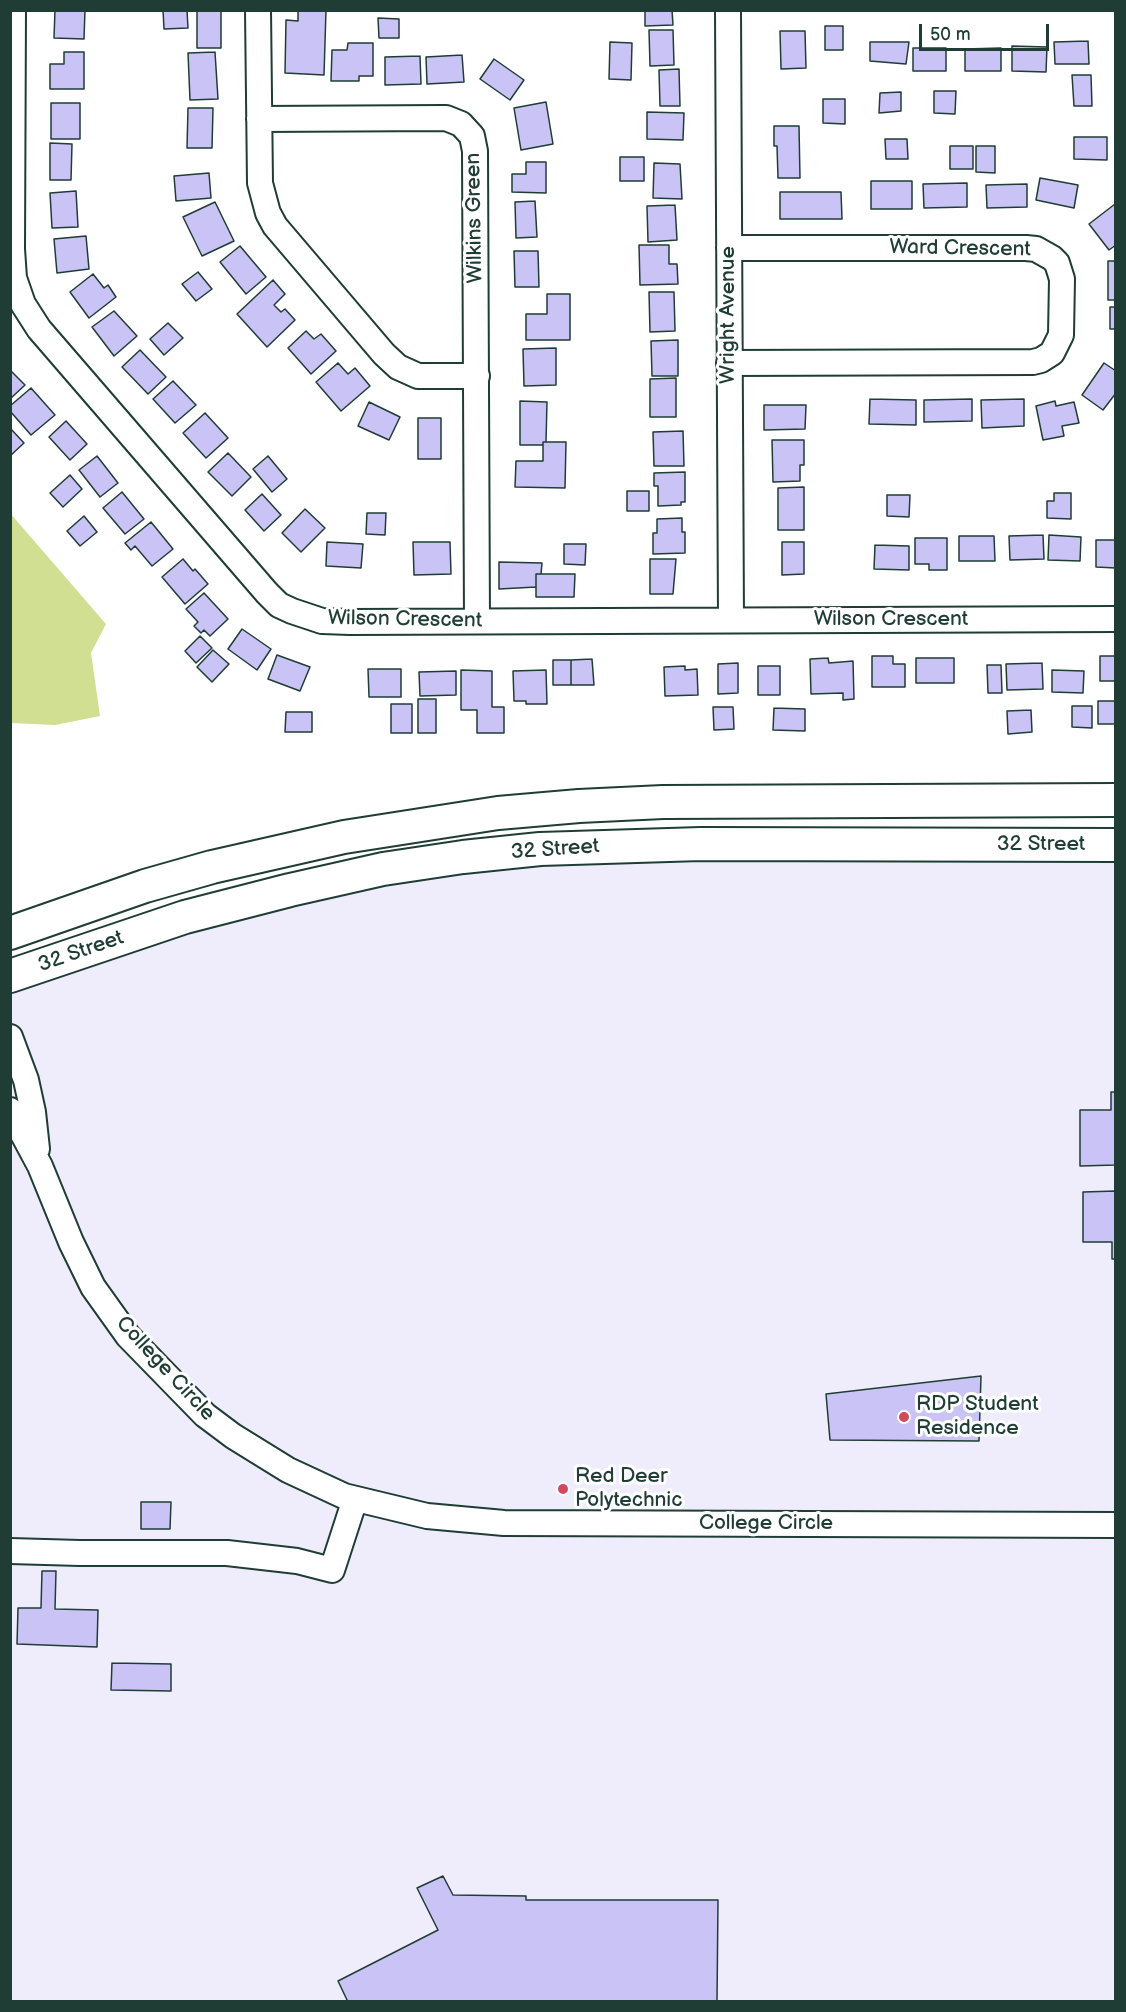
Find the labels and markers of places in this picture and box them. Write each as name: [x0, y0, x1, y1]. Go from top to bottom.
place label: RDP Student Residence: [916, 1392, 1039, 1442]
marker: RDP Student Residence: [897, 1410, 911, 1424]
place label: Red Deer Polytechnic: [575, 1464, 682, 1514]
marker: Red Deer Polytechnic: [556, 1482, 570, 1496]

